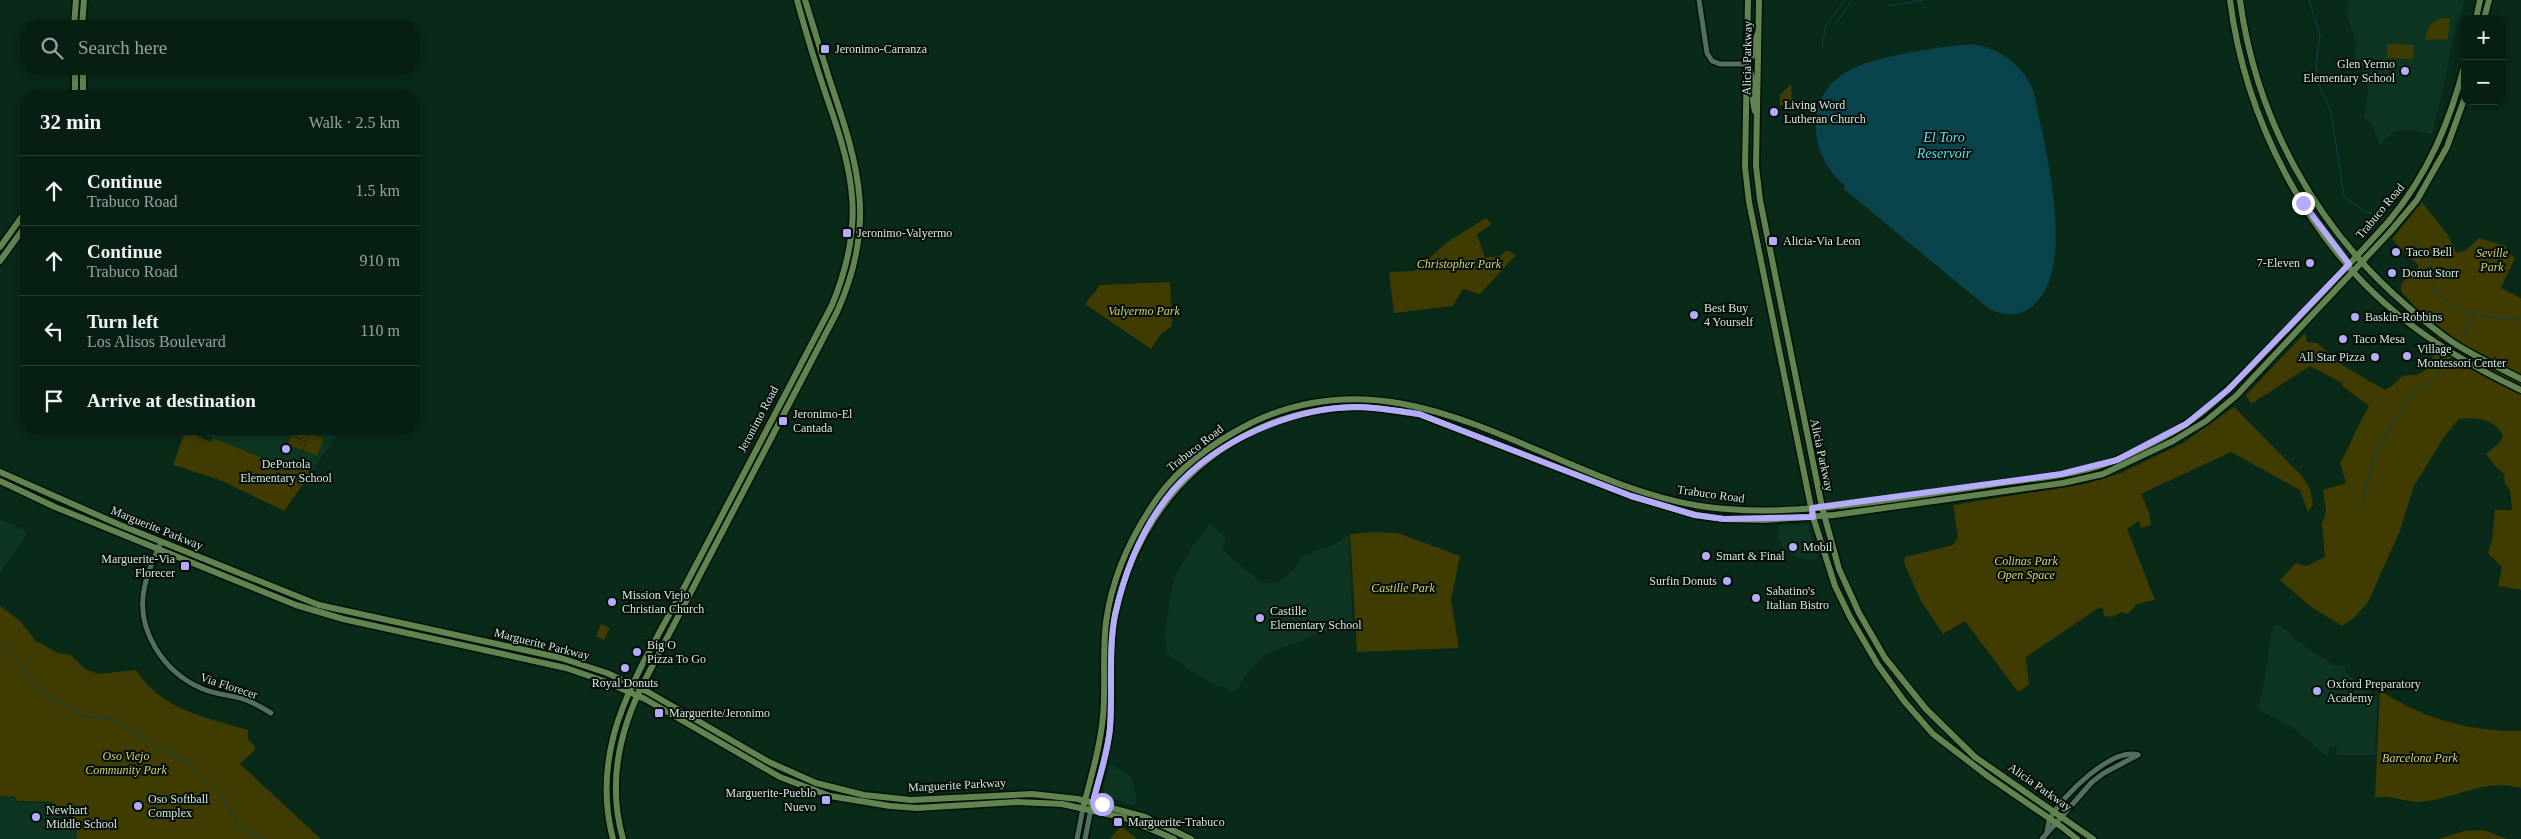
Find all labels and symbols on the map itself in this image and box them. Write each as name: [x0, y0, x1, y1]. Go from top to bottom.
street label: Alicia Parkway: [1739, 21, 1755, 95]
place label: Jeronimo-Carranza: [835, 42, 928, 56]
marker: Jeronimo-Carranza: [819, 43, 831, 55]
place label: Glen Yermo Elementary School: [2303, 57, 2396, 85]
marker: Glen Yermo Elementary School: [2399, 65, 2411, 77]
place label: Living Word Lutheran Church: [1784, 98, 1866, 126]
marker: Living Word Lutheran Church: [1768, 106, 1780, 118]
water label: El Toro Reservoir: [1916, 130, 1972, 161]
street label: Trabuco Road: [2353, 180, 2407, 242]
route end: [2292, 192, 2315, 215]
place label: Jeronimo-Valyermo: [857, 226, 952, 240]
marker: Jeronimo-Valyermo: [841, 227, 853, 239]
place label: Alicia-Via Leon: [1783, 234, 1861, 248]
marker: Alicia-Via Leon: [1767, 235, 1779, 247]
place label: Taco Bell: [2406, 245, 2453, 259]
marker: Taco Bell: [2390, 246, 2402, 258]
park label: Seville Park: [2476, 246, 2509, 274]
place label: 7-Eleven: [2257, 256, 2300, 270]
park label: Christopher Park: [1417, 257, 1502, 271]
marker: 7-Eleven: [2304, 257, 2316, 269]
place label: Donut Storr: [2402, 266, 2459, 280]
marker: Donut Storr: [2386, 267, 2398, 279]
place label: Best Buy 4 Yourself: [1704, 301, 1753, 329]
park label: Valyermo Park: [1108, 304, 1180, 318]
marker: Best Buy 4 Yourself: [1688, 309, 1700, 321]
place label: Baskin-Robbins: [2365, 310, 2443, 324]
marker: Baskin-Robbins: [2349, 311, 2361, 323]
place label: Taco Mesa: [2353, 332, 2406, 346]
marker: Taco Mesa: [2337, 333, 2349, 345]
place label: Village Montessori Center: [2417, 342, 2506, 370]
place label: All Star Pizza: [2298, 350, 2366, 364]
marker: Village Montessori Center: [2401, 350, 2413, 362]
marker: All Star Pizza: [2369, 351, 2381, 363]
street label: Jeronimo Road: [735, 383, 781, 455]
place label: Jeronimo-El Cantada: [793, 407, 853, 435]
marker: Jeronimo-El Cantada: [777, 415, 789, 427]
street label: Alicia Parkway: [1807, 417, 1837, 493]
street label: Trabuco Road: [1164, 422, 1226, 474]
marker: DePortola Elementary School: [280, 443, 292, 455]
place label: DePortola Elementary School: [240, 457, 332, 485]
street label: Trabuco Road: [1676, 482, 1746, 506]
street label: Marguerite Parkway: [109, 503, 205, 553]
place label: Mobil: [1803, 540, 1833, 554]
marker: Mobil: [1787, 541, 1799, 553]
place label: Smart & Final: [1716, 549, 1785, 563]
marker: Smart & Final: [1700, 550, 1712, 562]
place label: Marguerite-Via Florecer: [101, 552, 176, 580]
park label: Colinas Park Open Space: [1994, 554, 2059, 582]
marker: Marguerite-Via Florecer: [179, 560, 191, 572]
place label: Surfin Donuts: [1649, 574, 1717, 588]
marker: Surfin Donuts: [1721, 575, 1733, 587]
park label: Castille Park: [1371, 581, 1436, 595]
place label: Sabatino's Italian Bistro: [1766, 584, 1829, 612]
place label: Mission Viejo Christian Church: [622, 588, 704, 616]
marker: Sabatino's Italian Bistro: [1750, 592, 1762, 604]
marker: Mission Viejo Christian Church: [606, 596, 618, 608]
place label: Castille Elementary School: [1270, 604, 1362, 632]
marker: Castille Elementary School: [1254, 612, 1266, 624]
street label: Marguerite Parkway: [493, 625, 591, 663]
place label: Big O Pizza To Go: [647, 638, 706, 666]
marker: Big O Pizza To Go: [631, 646, 643, 658]
marker: Royal Donuts: [619, 662, 631, 674]
street label: Via Florecer: [198, 670, 260, 702]
place label: Royal Donuts: [592, 676, 658, 690]
place label: Oxford Preparatory Academy: [2327, 677, 2421, 705]
marker: Oxford Preparatory Academy: [2311, 685, 2323, 697]
place label: Marguerite/Jeronimo: [669, 706, 770, 720]
marker: Marguerite/Jeronimo: [653, 707, 665, 719]
park label: Oso Viejo Community Park: [85, 749, 168, 777]
park label: Barcelona Park: [2382, 751, 2459, 765]
street label: Alicia Parkway: [2006, 760, 2074, 814]
street label: Marguerite Parkway: [908, 775, 1006, 795]
place label: Marguerite-Pueblo Nuevo: [726, 786, 816, 814]
place label: Oso Softball Complex: [148, 792, 209, 820]
route start: [1091, 793, 1114, 816]
marker: Marguerite-Pueblo Nuevo: [820, 794, 832, 806]
marker: Oso Softball Complex: [132, 800, 144, 812]
place label: Newhart Middle School: [46, 803, 118, 831]
marker: Newhart Middle School: [30, 811, 42, 823]
place label: Marguerite-Trabuco: [1128, 815, 1225, 829]
marker: Marguerite-Trabuco: [1112, 816, 1124, 828]

